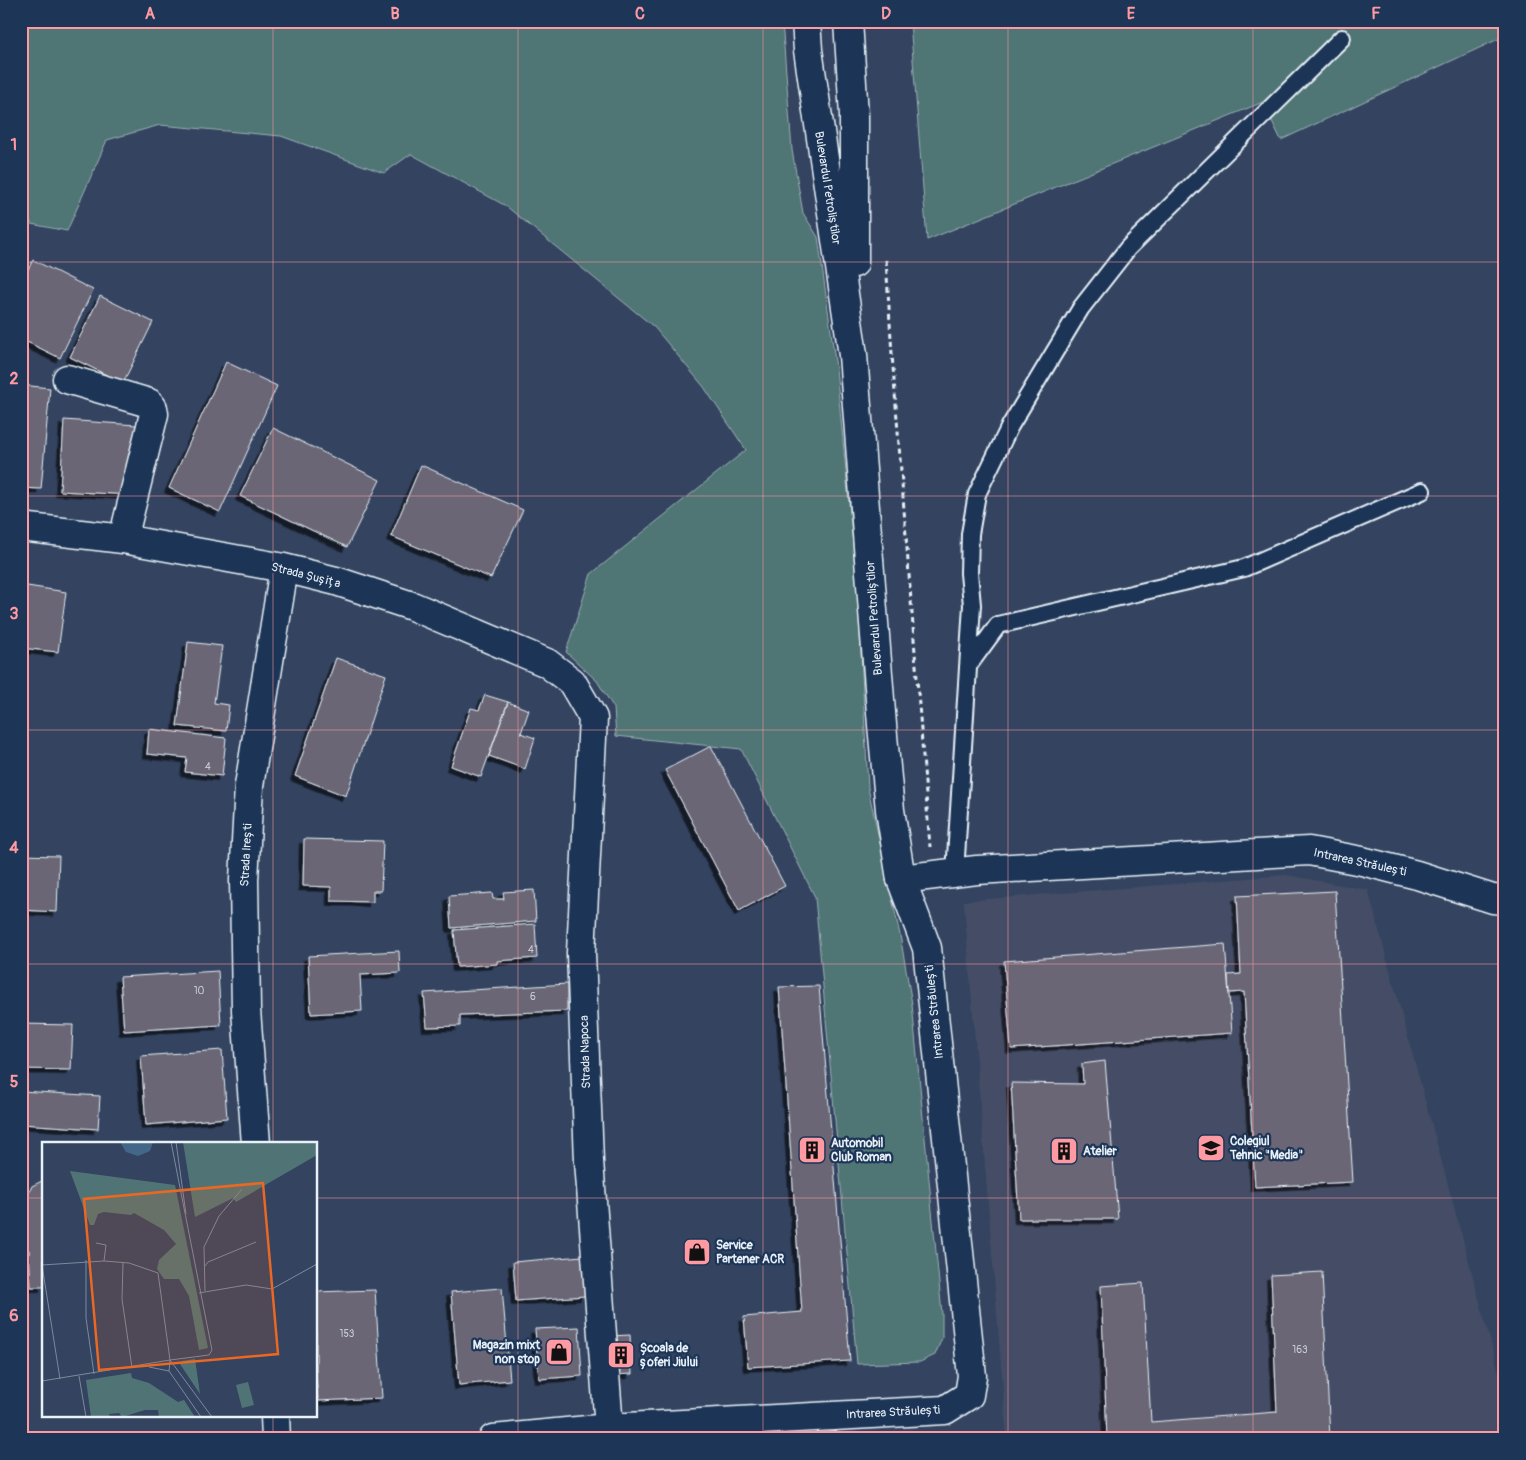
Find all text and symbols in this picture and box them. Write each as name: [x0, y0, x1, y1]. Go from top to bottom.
text: A: [145, 4, 156, 24]
text: B: [390, 4, 400, 24]
text: C: [635, 4, 645, 24]
text: D: [881, 4, 891, 24]
text: E: [1127, 4, 1136, 24]
text: F: [1371, 4, 1381, 24]
street label: Bulevardul Petroliștilor: [811, 130, 844, 247]
text: 1: [11, 135, 17, 155]
text: 2: [10, 369, 19, 389]
street label: Strada Șușița: [270, 560, 343, 591]
street label: Bulevardul Petroliștilor: [863, 560, 886, 676]
text: 3: [10, 604, 19, 624]
house number: 4: [205, 761, 211, 773]
street label: Strada Irești: [237, 823, 256, 887]
text: 4: [9, 838, 19, 858]
street label: Intrarea Străulești: [1312, 845, 1408, 880]
house number: 4: [528, 944, 534, 956]
street label: Intrarea Străulești: [922, 964, 947, 1060]
house number: 10: [194, 985, 205, 997]
house number: 6: [530, 991, 536, 1003]
street label: Strada Napoca: [577, 1015, 594, 1089]
text: 5: [10, 1072, 19, 1092]
school or university icon: Colegiul Tehnic "Media": [1196, 1133, 1226, 1163]
place label: Colegiul Tehnic "Media": [1229, 1134, 1303, 1163]
building icon: Automobil Club Roman: [797, 1135, 827, 1165]
place label: Automobil Club Roman: [831, 1136, 892, 1165]
building icon: Atelier: [1049, 1136, 1079, 1166]
inset map: [42, 1142, 318, 1418]
place label: Atelier: [1083, 1144, 1117, 1159]
shop icon: Service Partener ACR: [682, 1237, 712, 1267]
place label: Service Partener ACR: [716, 1238, 784, 1267]
text: 6: [9, 1306, 19, 1326]
house number: 153: [340, 1328, 355, 1340]
shop icon: Magazin mixt non stop: [544, 1337, 574, 1367]
place label: Magazin mixt non stop: [473, 1338, 541, 1367]
building icon: Școala de șoferi Jiului: [606, 1340, 636, 1370]
place label: Școala de șoferi Jiului: [640, 1341, 698, 1370]
house number: 163: [1292, 1344, 1308, 1356]
street label: Intrarea Străulești: [846, 1403, 940, 1422]

